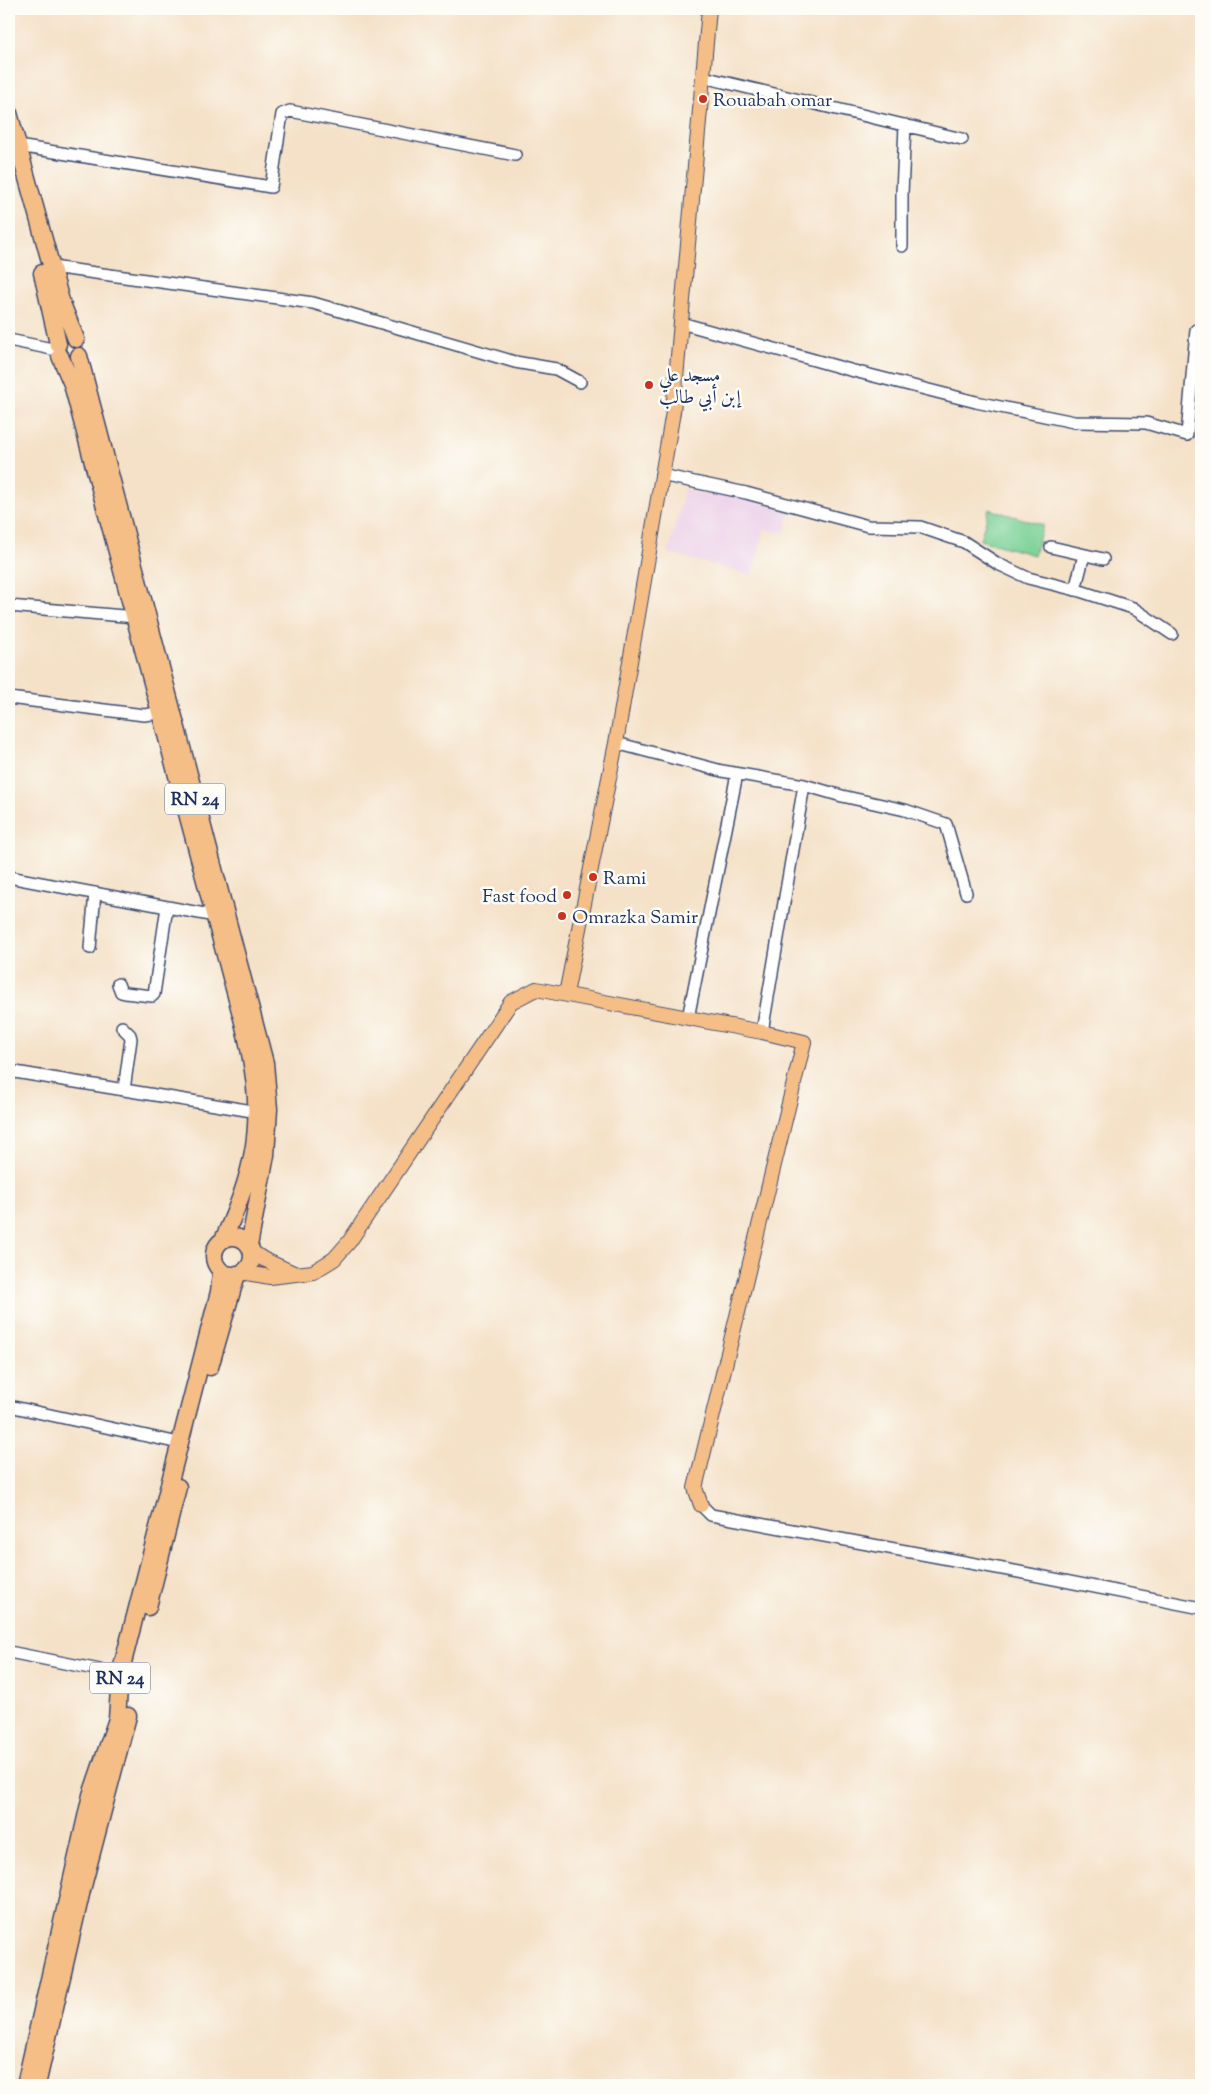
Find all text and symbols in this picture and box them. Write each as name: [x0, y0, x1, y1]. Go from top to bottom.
place label: Rouabah omar: [713, 88, 832, 115]
marker: Rouabah omar: [697, 93, 709, 105]
place label: مسجد علي إبن أبي طالب: [659, 363, 742, 412]
marker: مسجد علي إبن أبي طالب: [643, 379, 655, 391]
road number: RN 24: [165, 784, 225, 814]
place label: Rami: [603, 866, 647, 893]
marker: Rami: [587, 871, 599, 883]
place label: Fast food: [482, 884, 557, 911]
marker: Fast food: [561, 889, 573, 901]
place label: Omrazka Samir: [572, 905, 698, 932]
marker: Omrazka Samir: [556, 910, 568, 922]
road number: RN 24: [90, 1662, 150, 1694]

